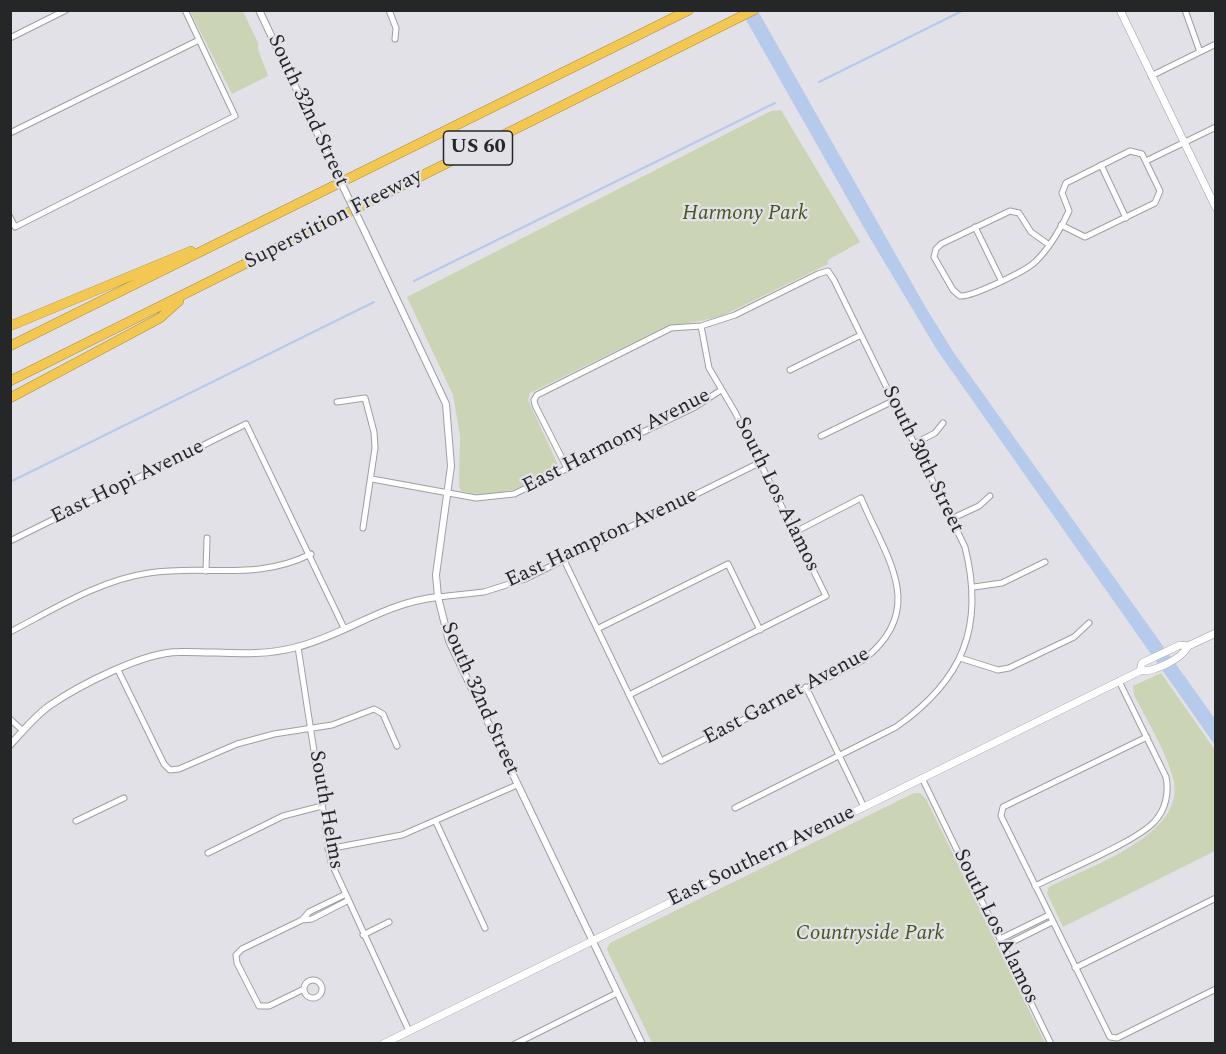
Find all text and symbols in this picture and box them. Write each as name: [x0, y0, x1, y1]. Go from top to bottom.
street label: South 32nd Street: [261, 31, 353, 191]
road number: US 60: [444, 131, 512, 165]
street label: Superstition Freeway: [241, 164, 427, 276]
park label: Harmony Park: [682, 202, 808, 228]
street label: South 30th Street: [875, 382, 969, 538]
street label: East Harmony Avenue: [519, 384, 715, 500]
street label: South Los Alamos: [728, 414, 824, 576]
street label: East Hopi Avenue: [47, 435, 209, 531]
street label: East Hampton Avenue: [502, 484, 702, 594]
street label: South 32nd Street: [434, 619, 524, 779]
street label: East Garnet Avenue: [700, 643, 874, 751]
street label: South Helms: [302, 749, 348, 871]
street label: East Southern Avenue: [664, 801, 860, 913]
street label: South Los Alamos: [947, 846, 1043, 1008]
park label: Countryside Park: [796, 922, 944, 948]

